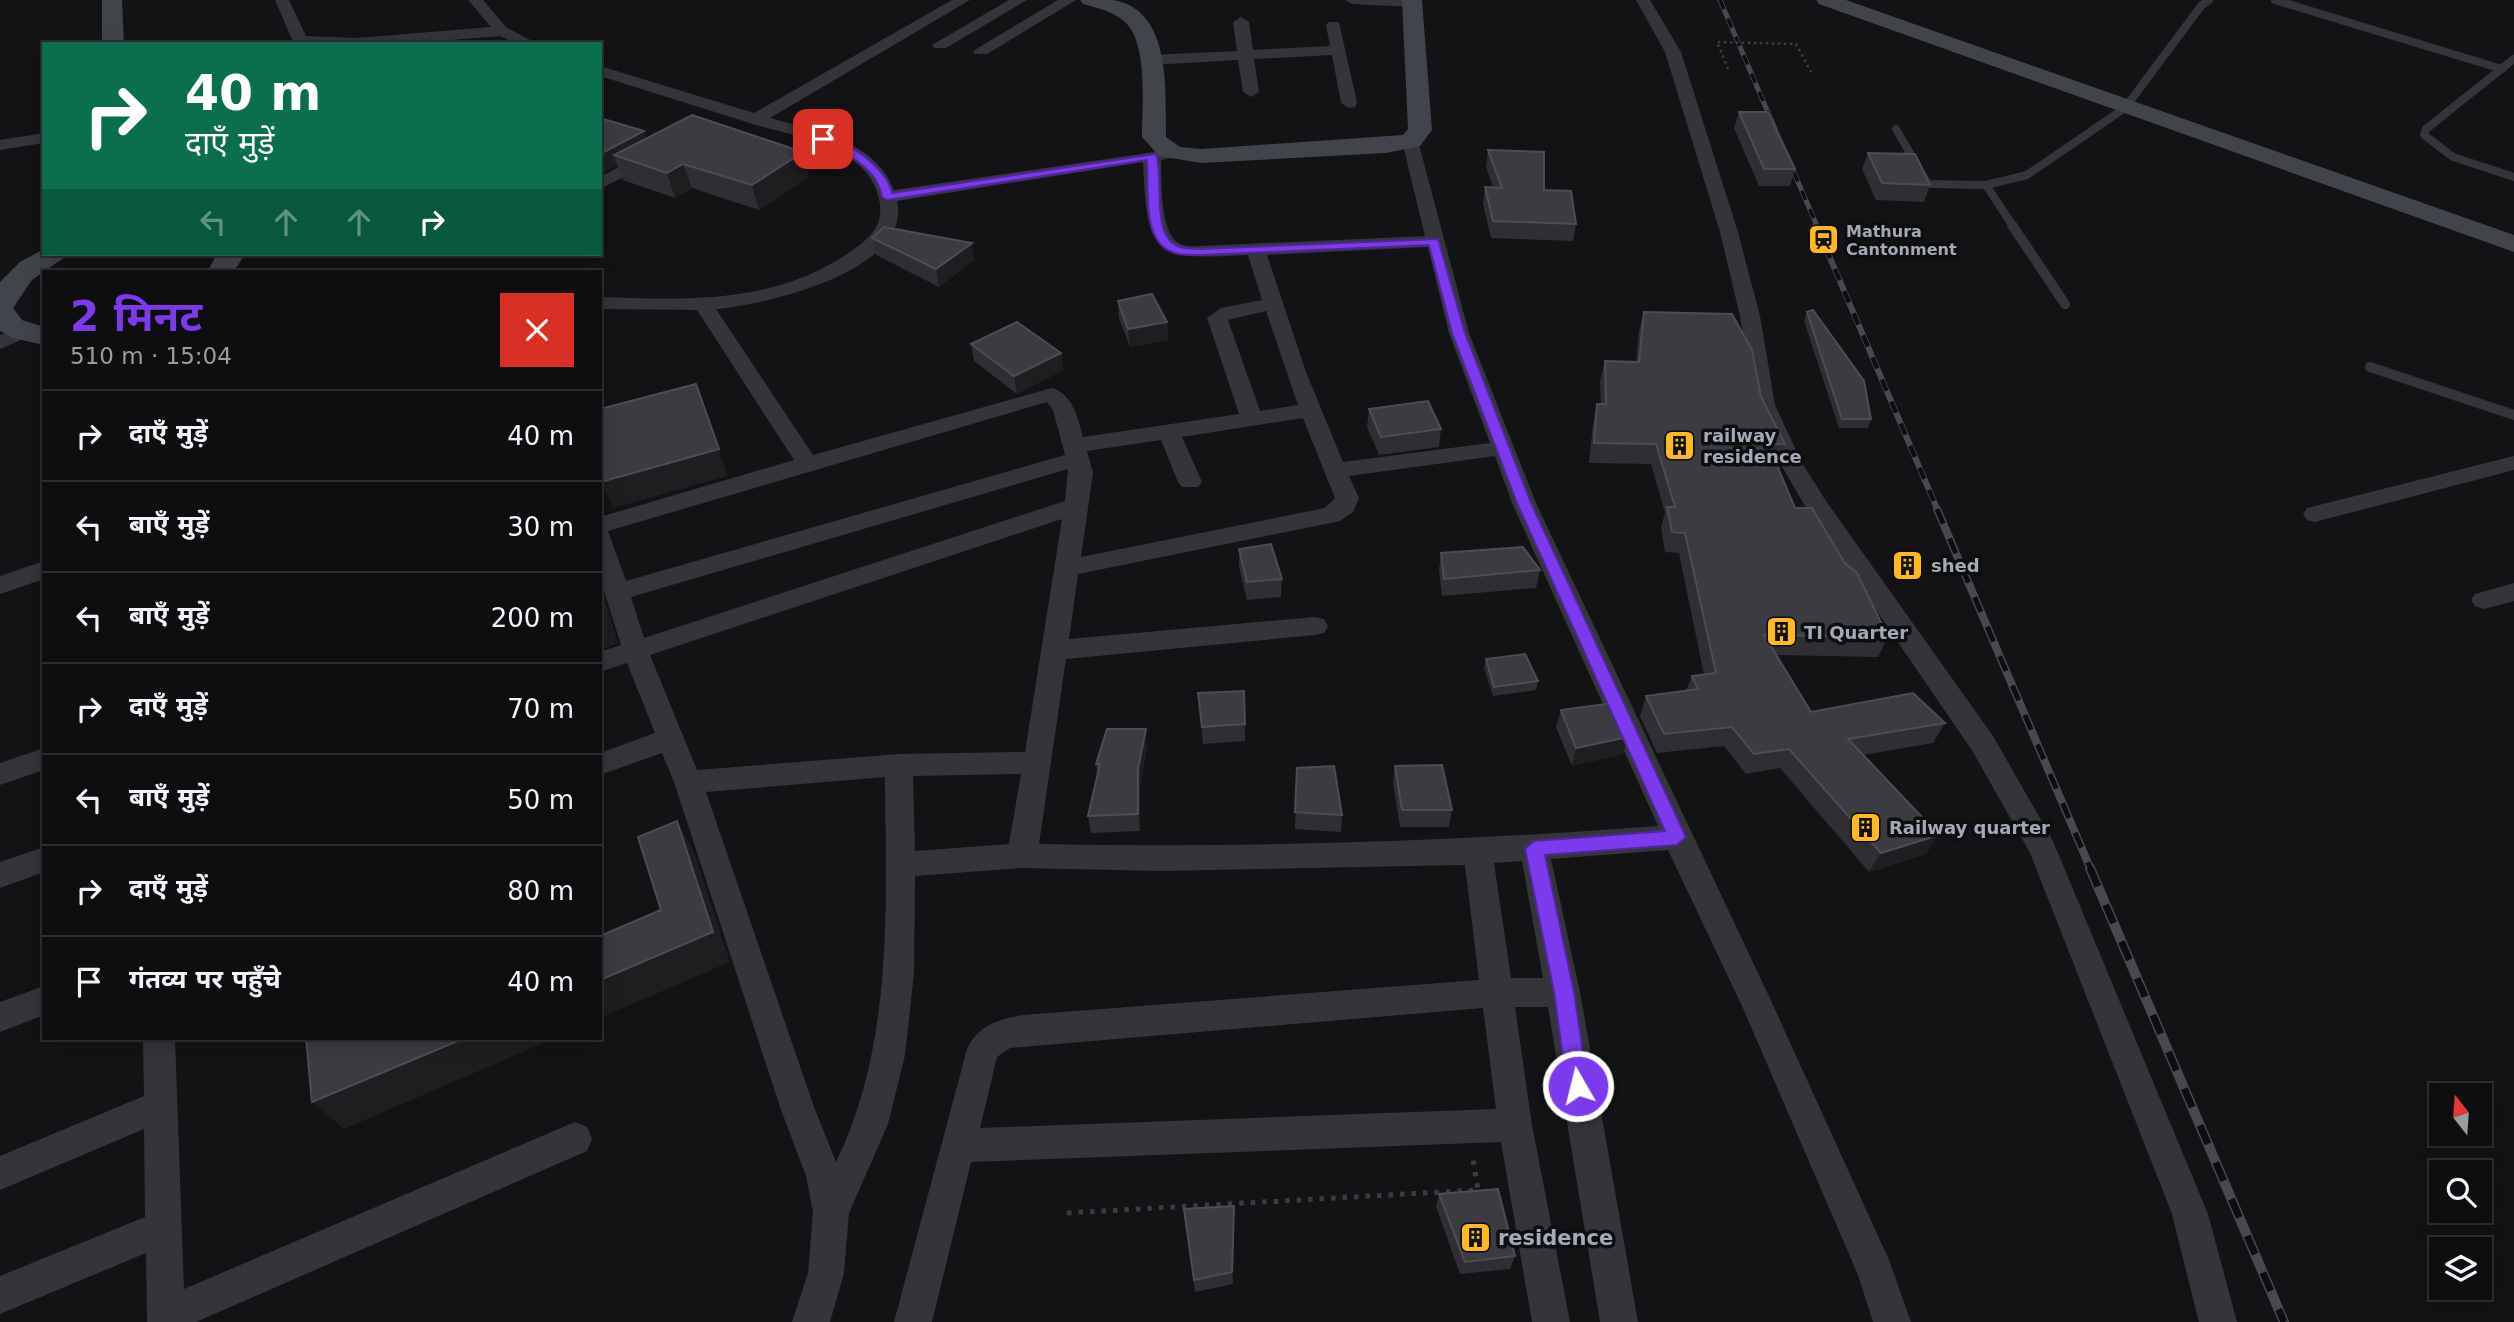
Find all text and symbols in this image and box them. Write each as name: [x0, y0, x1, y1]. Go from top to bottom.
text: 40 m: [185, 65, 321, 122]
icon: right: [70, 70, 161, 161]
pin: [793, 109, 853, 169]
icon: arrive: [804, 120, 842, 158]
text: दाएँ मुड़ें: [185, 124, 274, 162]
icon: left: [194, 203, 232, 241]
icon: ahead: [267, 203, 305, 241]
icon: ahead: [340, 203, 378, 241]
icon: right: [413, 203, 451, 241]
place label: Mathura Cantonment: [1846, 222, 1957, 259]
station icon: Mathura Cantonment: [1806, 223, 1840, 257]
text: 2 मिनट: [70, 292, 202, 341]
button: close: [500, 293, 574, 367]
text: 510 m · 15:04: [70, 343, 232, 369]
icon: right: [70, 417, 108, 455]
text: दाएँ मुड़ें: [129, 418, 208, 448]
text: 40 m: [507, 421, 574, 451]
place label: railway residence: [1703, 425, 1802, 467]
building icon: railway residence: [1663, 428, 1697, 462]
icon: left: [70, 508, 108, 546]
text: बाएँ मुड़ें: [129, 509, 209, 539]
text: 30 m: [507, 512, 574, 542]
building icon: shed: [1891, 548, 1925, 582]
place label: shed: [1931, 555, 1980, 576]
icon: left: [70, 599, 108, 637]
text: बाएँ मुड़ें: [129, 600, 209, 630]
text: 200 m: [491, 603, 574, 633]
building icon: TI Quarter: [1764, 615, 1798, 649]
place label: TI Quarter: [1804, 622, 1908, 643]
icon: right: [70, 690, 108, 728]
text: दाएँ मुड़ें: [129, 691, 208, 721]
text: 70 m: [507, 694, 574, 724]
icon: left: [70, 781, 108, 819]
text: बाएँ मुड़ें: [129, 782, 209, 812]
text: 50 m: [507, 785, 574, 815]
building icon: Railway quarter: [1849, 810, 1883, 844]
place label: Railway quarter: [1889, 817, 2050, 838]
icon: right: [70, 872, 108, 910]
text: दाएँ मुड़ें: [129, 873, 208, 903]
text: 80 m: [507, 876, 574, 906]
icon: arrive: [70, 963, 108, 1001]
text: गंतव्य पर पहुँचे: [129, 964, 281, 994]
text: 40 m: [507, 967, 574, 997]
position arrow: [1541, 1049, 1615, 1123]
north arrow: [2429, 1083, 2492, 1146]
map controls: [2429, 1083, 2492, 1300]
button: search: [2429, 1160, 2492, 1223]
building icon: residence: [1458, 1221, 1492, 1255]
place label: residence: [1498, 1226, 1613, 1250]
button: layers: [2429, 1237, 2492, 1300]

